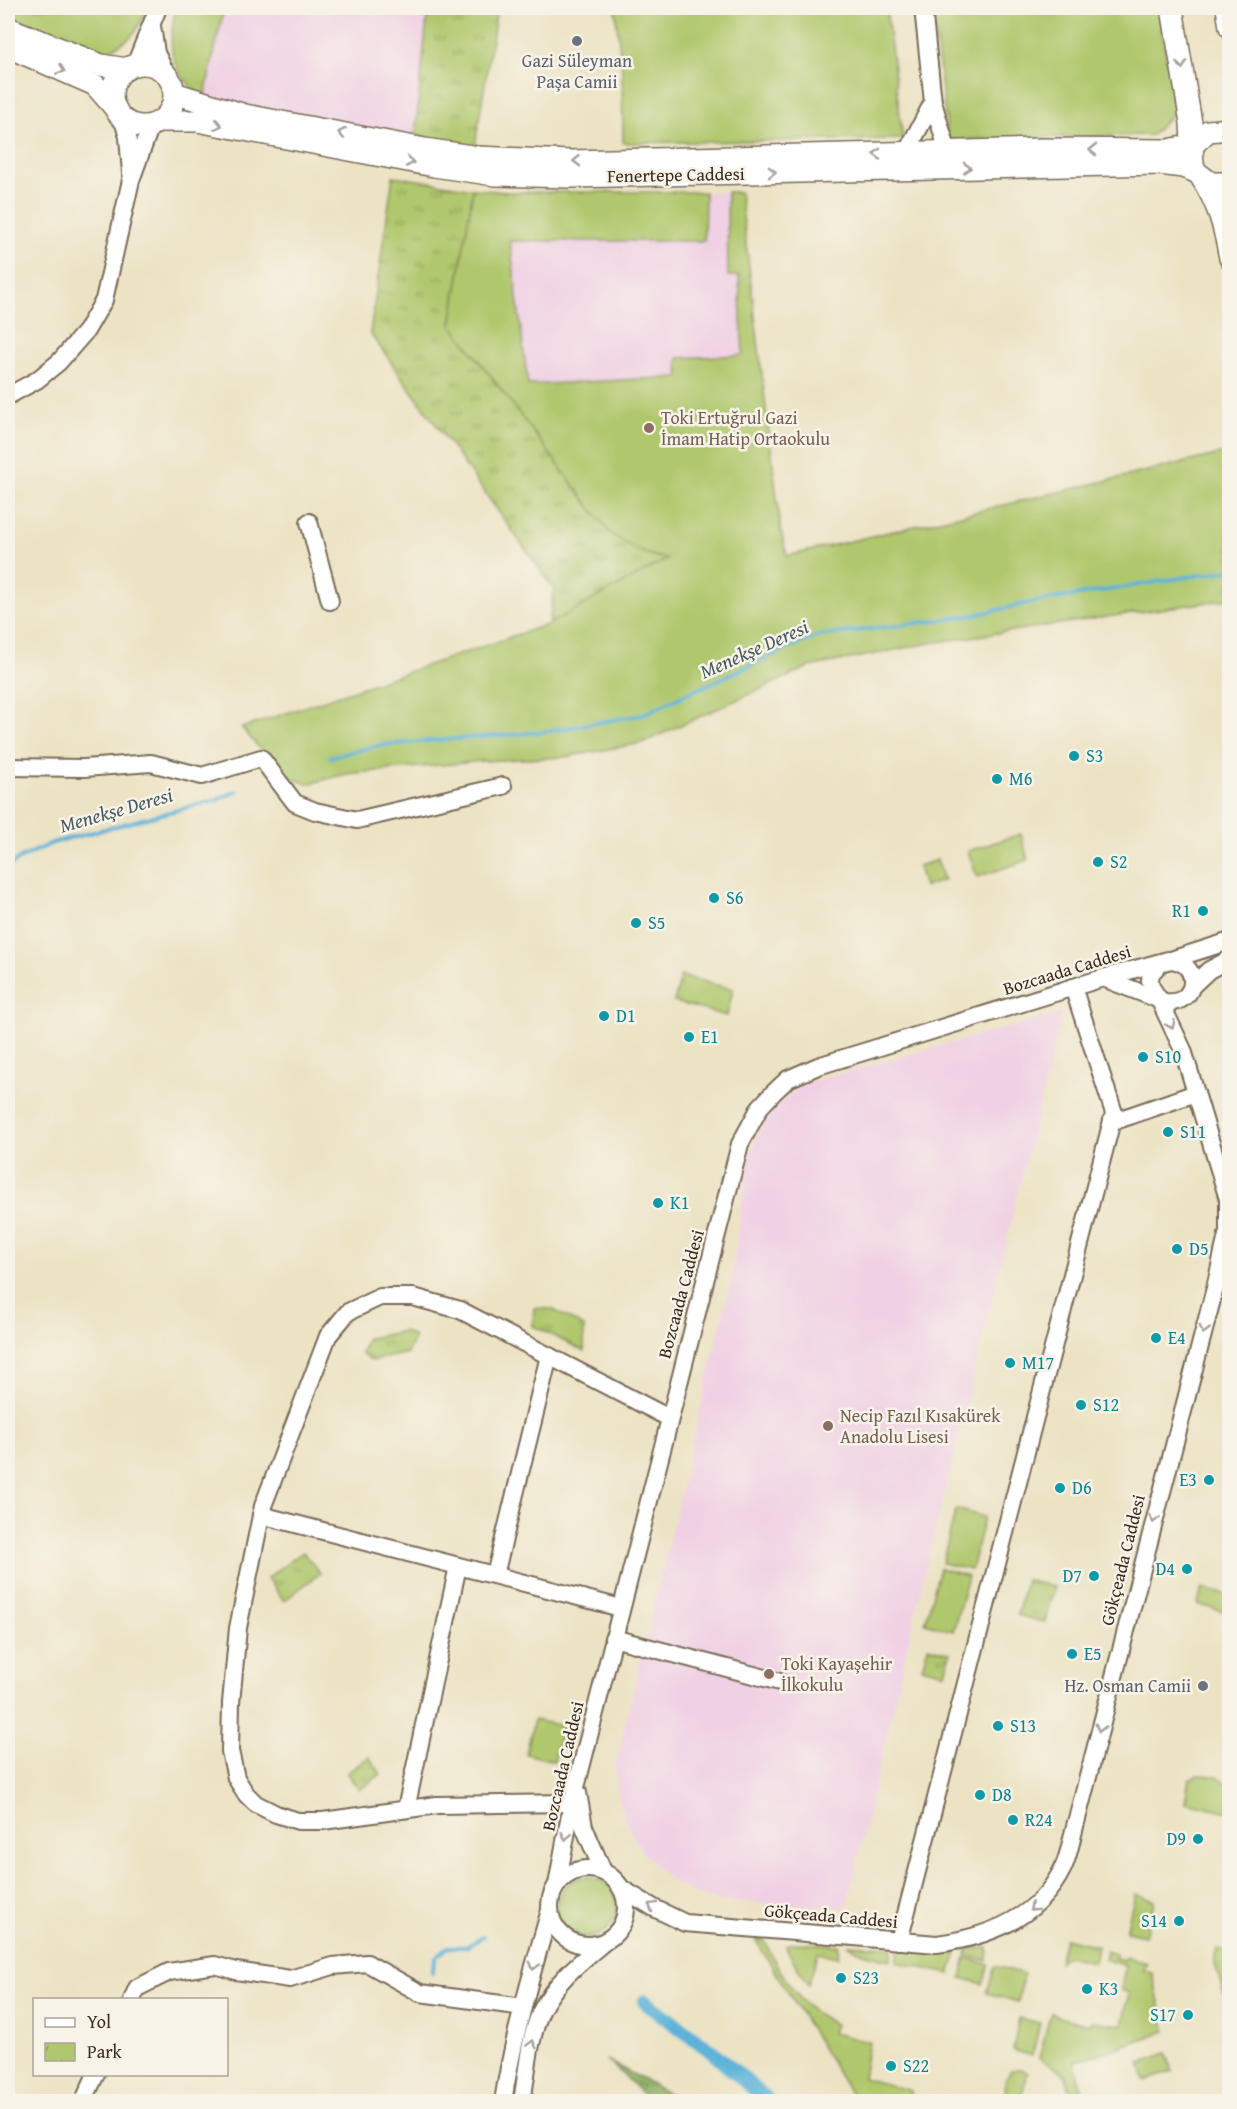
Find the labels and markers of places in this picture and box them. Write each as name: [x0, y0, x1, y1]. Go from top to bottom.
marker: Gazi Süleyman Paşa Camii: [570, 34, 584, 48]
place label: Gazi Süleyman Paşa Camii: [522, 47, 632, 95]
place label: Toki Ertuğrul Gazi İmam Hatip Ortaokulu: [661, 404, 830, 452]
marker: Toki Ertuğrul Gazi İmam Hatip Ortaokulu: [642, 421, 656, 435]
place label: S3: [1086, 742, 1103, 769]
marker: S3: [1067, 749, 1081, 763]
place label: M6: [1009, 765, 1032, 792]
marker: M6: [990, 772, 1004, 786]
place label: S2: [1110, 848, 1127, 875]
marker: S2: [1091, 855, 1105, 869]
place label: S6: [726, 884, 743, 911]
marker: S6: [707, 891, 721, 905]
place label: R1: [1172, 897, 1191, 924]
marker: R1: [1196, 904, 1210, 918]
place label: S5: [648, 909, 665, 936]
marker: S5: [629, 916, 643, 930]
place label: D1: [616, 1002, 636, 1029]
marker: D1: [597, 1009, 611, 1023]
place label: E1: [701, 1023, 719, 1050]
marker: E1: [682, 1030, 696, 1044]
place label: S10: [1155, 1043, 1181, 1070]
marker: S10: [1136, 1050, 1150, 1064]
place label: S11: [1180, 1118, 1206, 1145]
marker: S11: [1161, 1125, 1175, 1139]
place label: K1: [670, 1189, 689, 1216]
marker: K1: [651, 1196, 665, 1210]
place label: D5: [1189, 1235, 1209, 1262]
marker: D5: [1170, 1242, 1184, 1256]
place label: E4: [1168, 1324, 1186, 1351]
marker: E4: [1149, 1331, 1163, 1345]
place label: M17: [1022, 1349, 1054, 1376]
marker: M17: [1003, 1356, 1017, 1370]
place label: S12: [1093, 1391, 1119, 1418]
marker: S12: [1074, 1398, 1088, 1412]
place label: Necip Fazıl Kısakürek Anadolu Lisesi: [840, 1402, 1001, 1450]
marker: Necip Fazıl Kısakürek Anadolu Lisesi: [821, 1419, 835, 1433]
place label: E3: [1179, 1466, 1197, 1493]
marker: E3: [1202, 1473, 1216, 1487]
place label: D6: [1072, 1474, 1092, 1501]
marker: D6: [1053, 1481, 1067, 1495]
place label: D4: [1155, 1555, 1175, 1582]
place label: D7: [1062, 1562, 1082, 1589]
marker: D4: [1180, 1562, 1194, 1576]
marker: D7: [1087, 1569, 1101, 1583]
place label: E5: [1084, 1640, 1102, 1667]
marker: E5: [1065, 1647, 1079, 1661]
place label: Toki Kayaşehir İlkokulu: [781, 1650, 893, 1698]
marker: Toki Kayaşehir İlkokulu: [762, 1667, 776, 1681]
place label: Hz. Osman Camii: [1064, 1672, 1191, 1699]
marker: Hz. Osman Camii: [1196, 1679, 1210, 1693]
place label: S13: [1010, 1712, 1036, 1739]
marker: S13: [991, 1719, 1005, 1733]
place label: D8: [992, 1781, 1012, 1808]
marker: D8: [973, 1788, 987, 1802]
place label: R24: [1025, 1806, 1053, 1833]
marker: R24: [1006, 1813, 1020, 1827]
place label: D9: [1166, 1825, 1186, 1852]
marker: D9: [1191, 1832, 1205, 1846]
place label: S14: [1141, 1907, 1167, 1934]
marker: S14: [1172, 1914, 1186, 1928]
place label: S23: [853, 1964, 879, 1991]
marker: S23: [834, 1971, 848, 1985]
place label: K3: [1099, 1975, 1118, 2002]
marker: K3: [1080, 1982, 1094, 1996]
place label: S17: [1150, 2001, 1176, 2028]
marker: S17: [1181, 2008, 1195, 2022]
place label: S22: [903, 2052, 929, 2079]
marker: S22: [884, 2059, 898, 2073]

